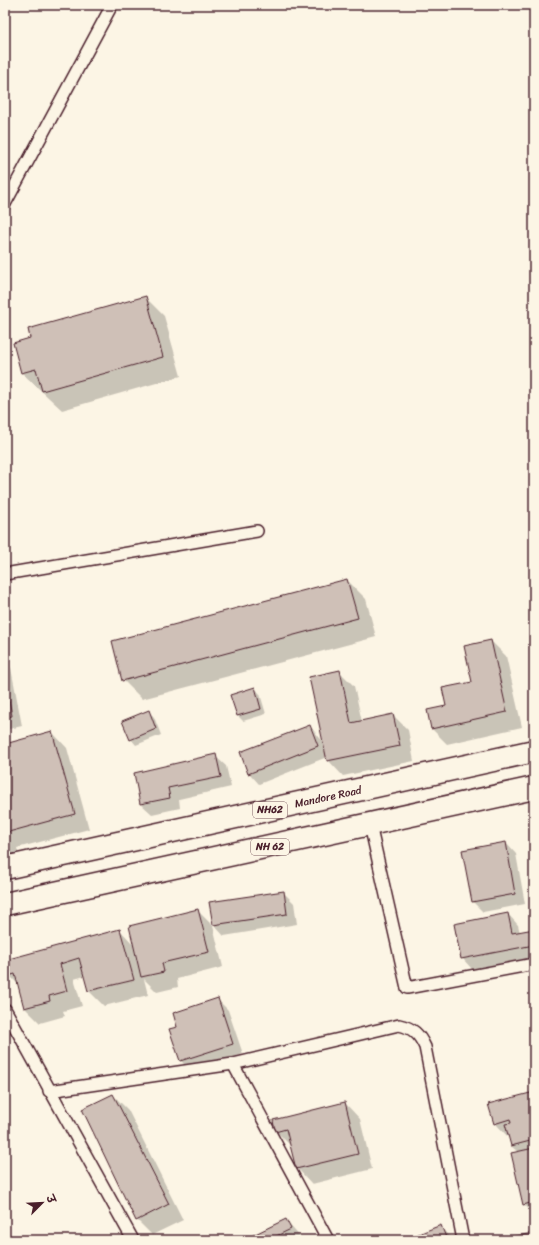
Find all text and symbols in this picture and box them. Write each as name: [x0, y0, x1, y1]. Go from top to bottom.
street label: Mandore Road: [293, 780, 364, 813]
road number: NH62: [253, 802, 287, 818]
road number: NH 62: [251, 839, 289, 855]
north arrow: [22, 1183, 62, 1223]
text: उ: [40, 1191, 62, 1208]

